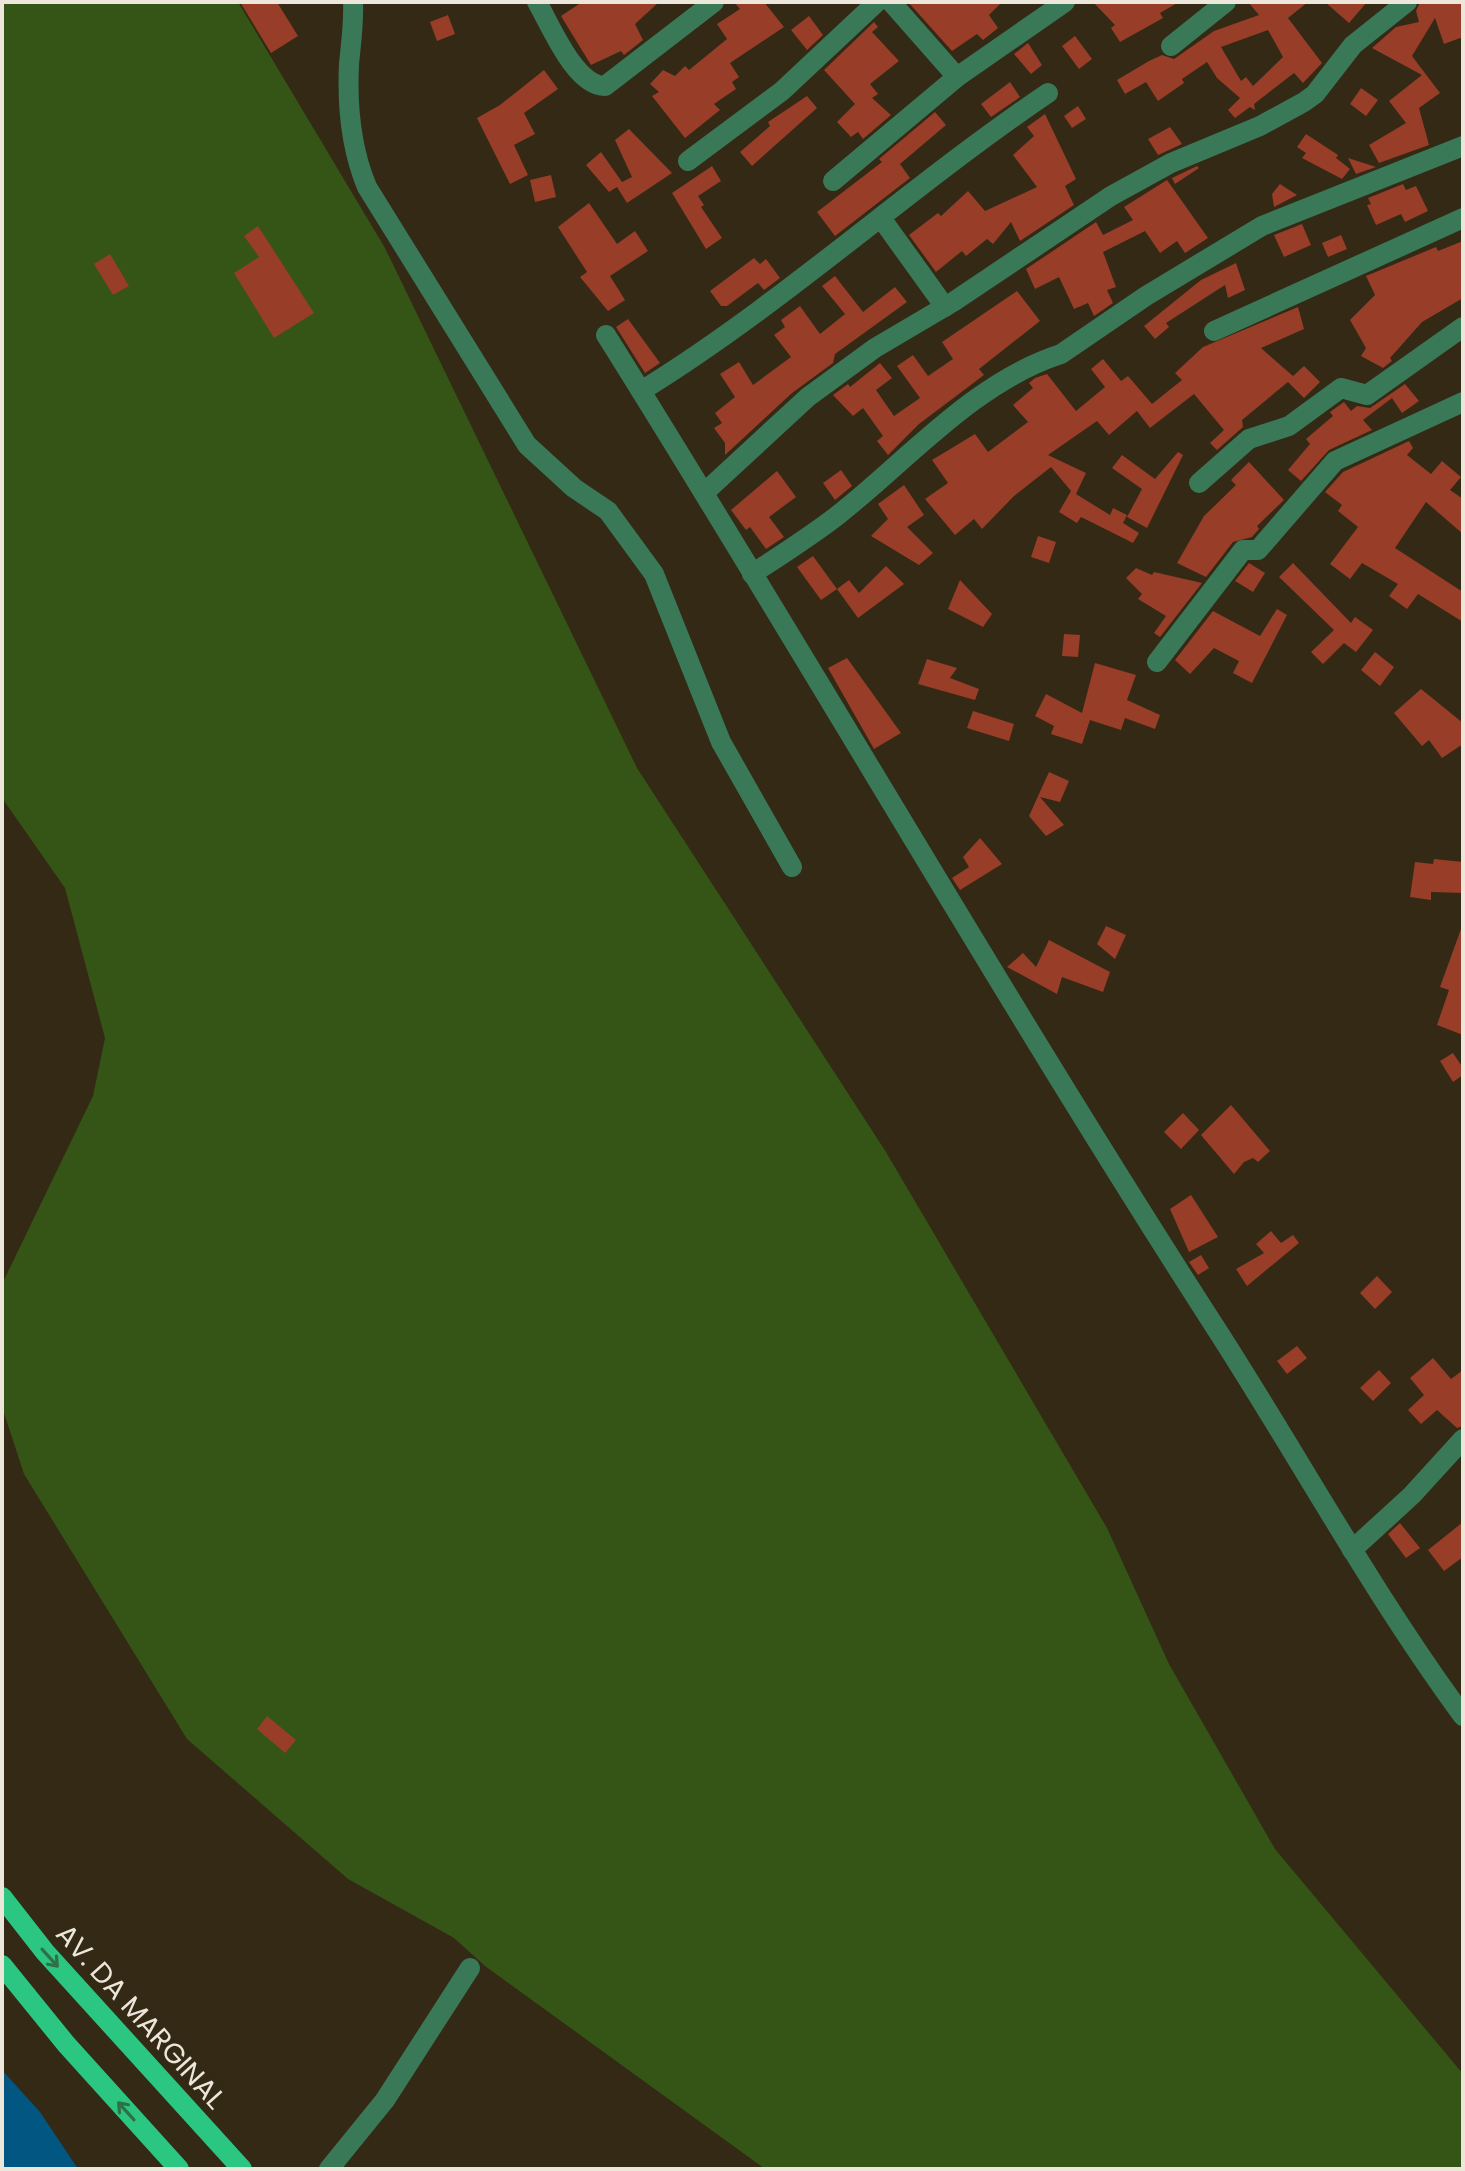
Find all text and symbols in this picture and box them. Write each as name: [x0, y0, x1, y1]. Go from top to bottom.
street label: AV. DA MARGINAL: [47, 1915, 234, 2117]
one-way arrow: [41, 1947, 59, 1967]
one-way arrow: [118, 2102, 136, 2122]

